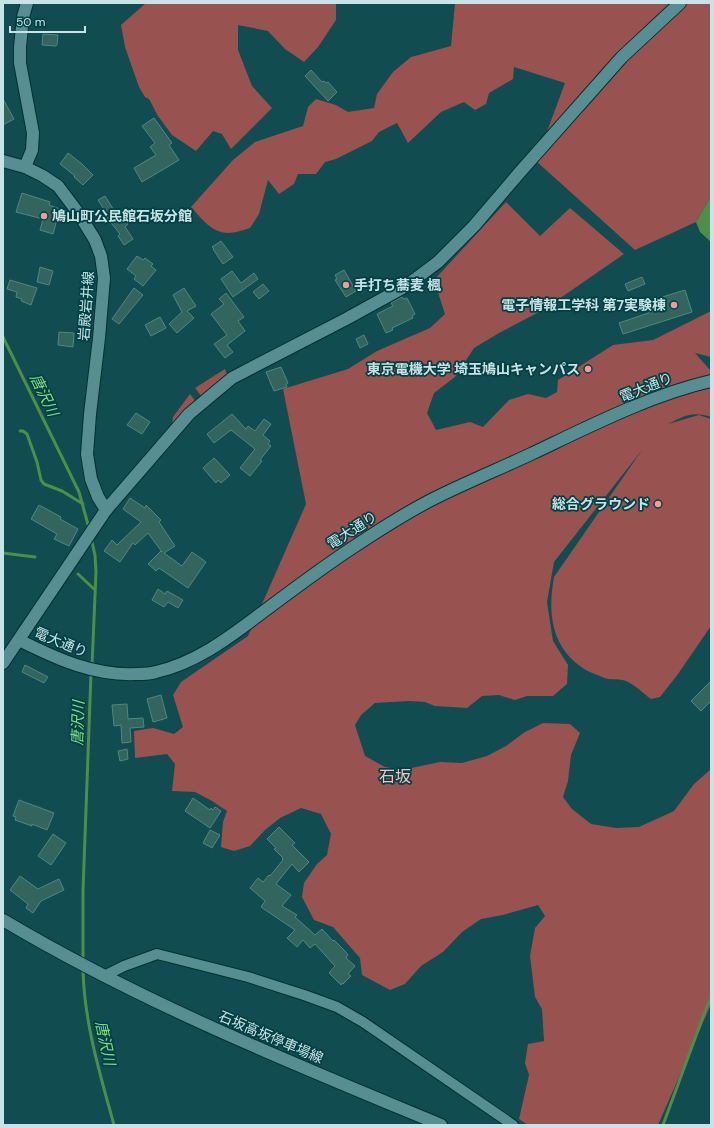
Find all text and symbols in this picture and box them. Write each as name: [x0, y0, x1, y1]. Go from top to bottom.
scale bar: [10, 8, 85, 34]
text: 50 m: [16, 14, 45, 30]
place label: 鳩山町公民館石坂分館: [52, 207, 192, 225]
marker: 鳩山町公民館石坂分館: [39, 211, 49, 221]
street label: 岩殿岩井線: [75, 270, 97, 342]
place label: 手打ち蕎麦 楓: [354, 276, 441, 294]
marker: 手打ち蕎麦 楓: [341, 280, 351, 290]
place label: 電子情報工学科 第7実験棟: [501, 296, 666, 314]
marker: 電子情報工学科 第7実験棟: [669, 300, 679, 310]
place label: 東京電機大学 埼玉鳩山キャンパス: [367, 360, 580, 378]
marker: 東京電機大学 埼玉鳩山キャンパス: [583, 364, 593, 374]
street label: 電大通り: [617, 368, 675, 406]
water label: 唐沢川: [25, 370, 64, 421]
place label: 総合グラウンド: [552, 495, 650, 513]
marker: 総合グラウンド: [653, 499, 663, 509]
street label: 電大通り: [324, 507, 380, 553]
street label: 電大通り: [32, 623, 90, 661]
water label: 唐沢川: [67, 698, 89, 746]
district label: 石坂: [379, 766, 411, 787]
street label: 石坂高坂停車場線: [216, 1007, 326, 1067]
water label: 唐沢川: [91, 1019, 120, 1069]

